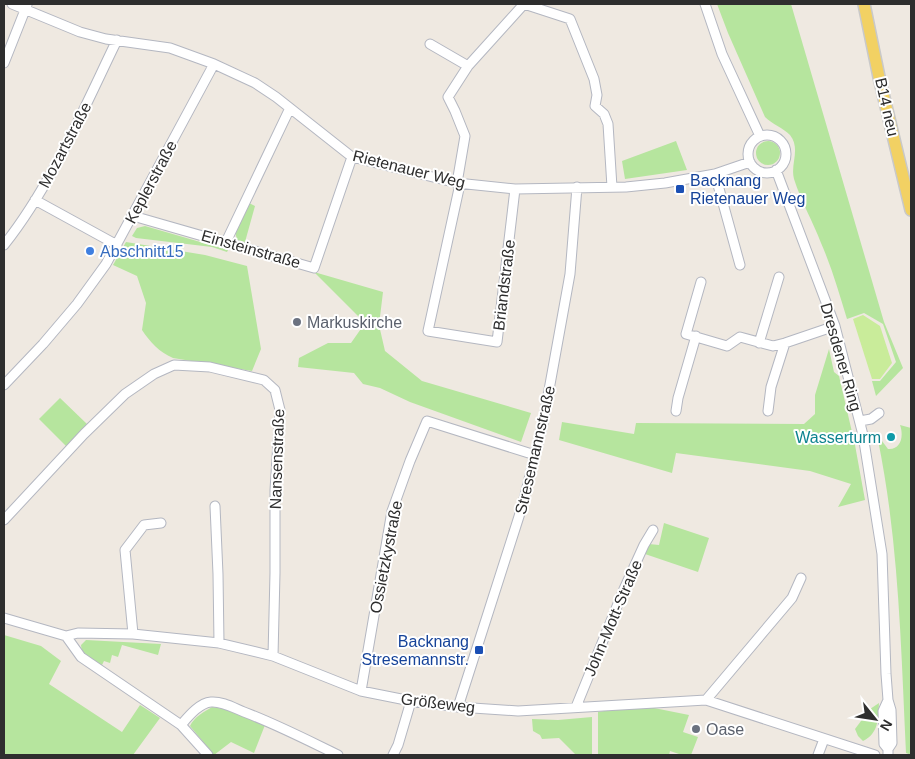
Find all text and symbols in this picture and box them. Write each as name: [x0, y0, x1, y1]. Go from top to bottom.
street label: B14 neu: [872, 76, 902, 138]
street label: Mozartstraße: [35, 99, 95, 191]
street label: Keplerstraße: [122, 137, 180, 226]
street label: Rietenauer Weg: [351, 147, 467, 191]
place label: Backnang Rietenauer Weg: [690, 172, 805, 207]
marker: Backnang Rietenauer Weg: [674, 183, 686, 195]
street label: Einsteinstraße: [200, 227, 303, 271]
street label: Briandstraße: [490, 238, 518, 331]
place label: Abschnitt15: [100, 243, 184, 260]
marker: Abschnitt15: [84, 245, 96, 257]
street label: Dresdener Ring: [817, 301, 865, 413]
place label: Markuskirche: [307, 314, 402, 331]
marker: Markuskirche: [291, 316, 303, 328]
street label: Stresemannstraße: [512, 384, 558, 516]
street label: Nansenstraße: [267, 408, 287, 510]
place label: Wasserturm: [795, 429, 881, 446]
marker: Wasserturm: [885, 431, 897, 443]
street label: Ossietzkystraße: [367, 499, 405, 615]
street label: John-Mott-Straße: [581, 557, 645, 679]
place label: Backnang Stresemannstr.: [361, 633, 469, 668]
marker: Backnang Stresemannstr.: [473, 644, 485, 656]
street label: Größeweg: [400, 690, 476, 716]
north arrow: [850, 694, 900, 744]
text: N: [877, 717, 896, 734]
place label: Oase: [706, 721, 744, 738]
marker: Oase: [690, 723, 702, 735]

